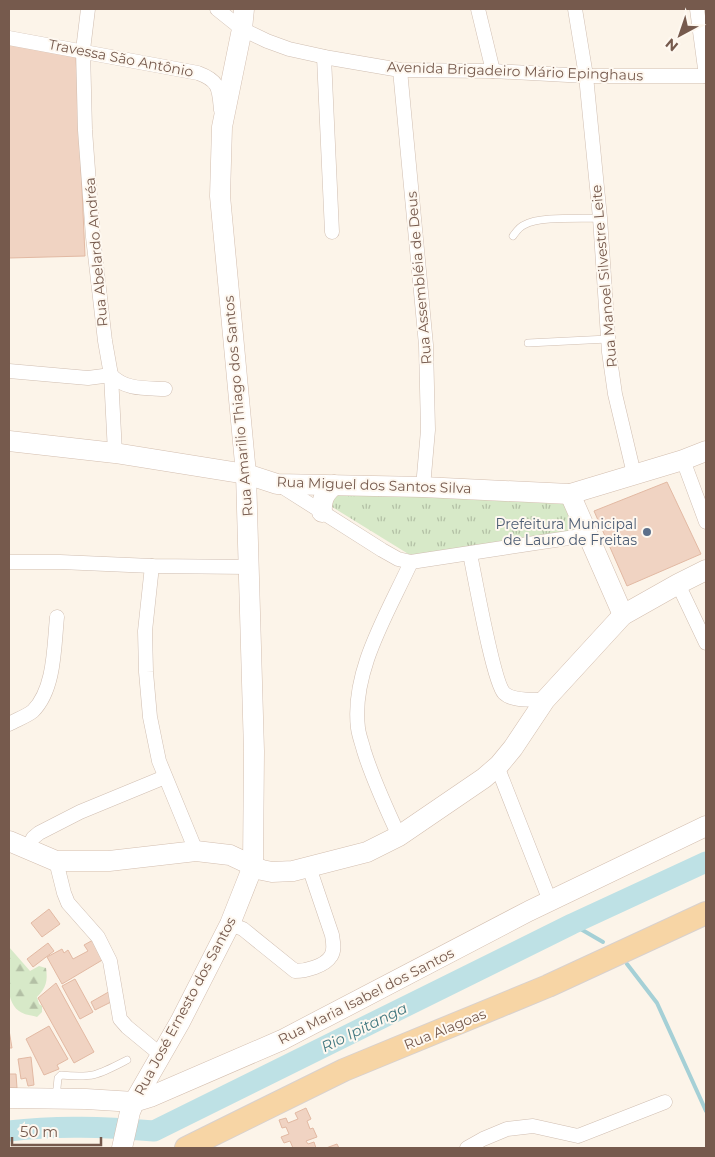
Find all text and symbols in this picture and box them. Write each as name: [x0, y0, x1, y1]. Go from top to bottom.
north arrow: [655, 10, 705, 60]
text: N: [662, 34, 682, 55]
street label: Travessa São Antônio: [47, 35, 195, 81]
street label: Avenida Brigadeiro Mário Epinghaus: [387, 58, 644, 84]
street label: Rua Abelardo Andréa: [81, 177, 111, 327]
street label: Rua Manoel Silvestre Leite: [587, 184, 621, 368]
street label: Rua Assembléia de Deus: [402, 191, 436, 365]
street label: Rua Amarilio Thiago dos Santos: [219, 295, 257, 517]
street label: Rua Miguel dos Santos Silva: [276, 473, 472, 497]
place label: Prefeitura Municipal de Lauro de Freitas: [496, 515, 637, 549]
marker: Prefeitura Municipal de Lauro de Freitas: [641, 526, 653, 538]
street label: Rua José Ernesto dos Santos: [130, 913, 240, 1098]
street label: Rua Maria Isabel dos Santos: [275, 944, 457, 1048]
water label: Rio Ipitanga: [318, 998, 410, 1056]
street label: Rua Alagoas: [401, 1004, 489, 1054]
scale bar: [12, 1114, 101, 1146]
text: 50 m: [20, 1122, 58, 1141]

